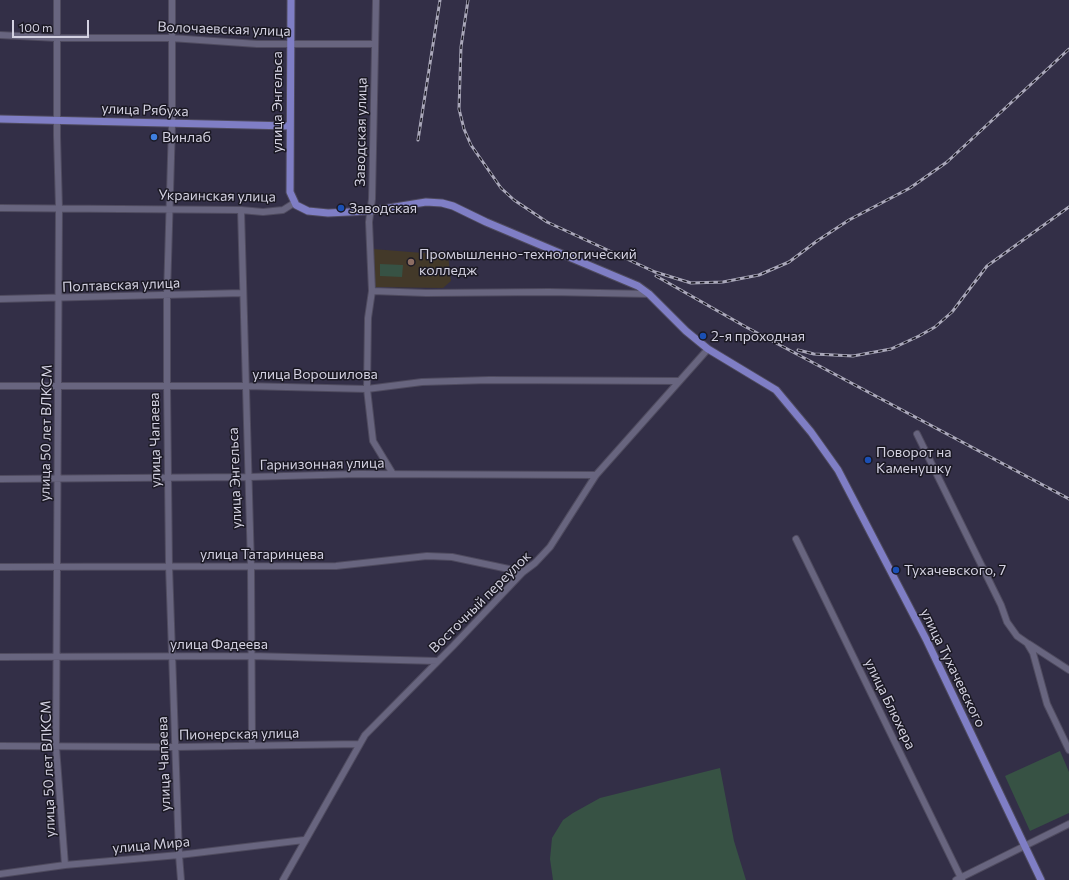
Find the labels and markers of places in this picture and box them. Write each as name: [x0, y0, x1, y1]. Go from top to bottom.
place label: Винлаб: [162, 129, 211, 145]
marker: Винлаб: [149, 132, 159, 142]
place label: Заводская: [349, 200, 417, 216]
marker: Заводская: [336, 203, 346, 213]
place label: Промышленно-технологический колледж: [419, 246, 637, 278]
marker: Промышленно-технологический колледж: [406, 257, 416, 267]
place label: 2-я проходная: [711, 328, 805, 344]
marker: 2-я проходная: [698, 331, 708, 341]
place label: Поворот на Каменушку: [876, 444, 952, 476]
marker: Поворот на Каменушку: [863, 455, 873, 465]
place label: Тухачевского, 7: [904, 562, 1006, 578]
marker: Тухачевского, 7: [891, 565, 901, 575]

